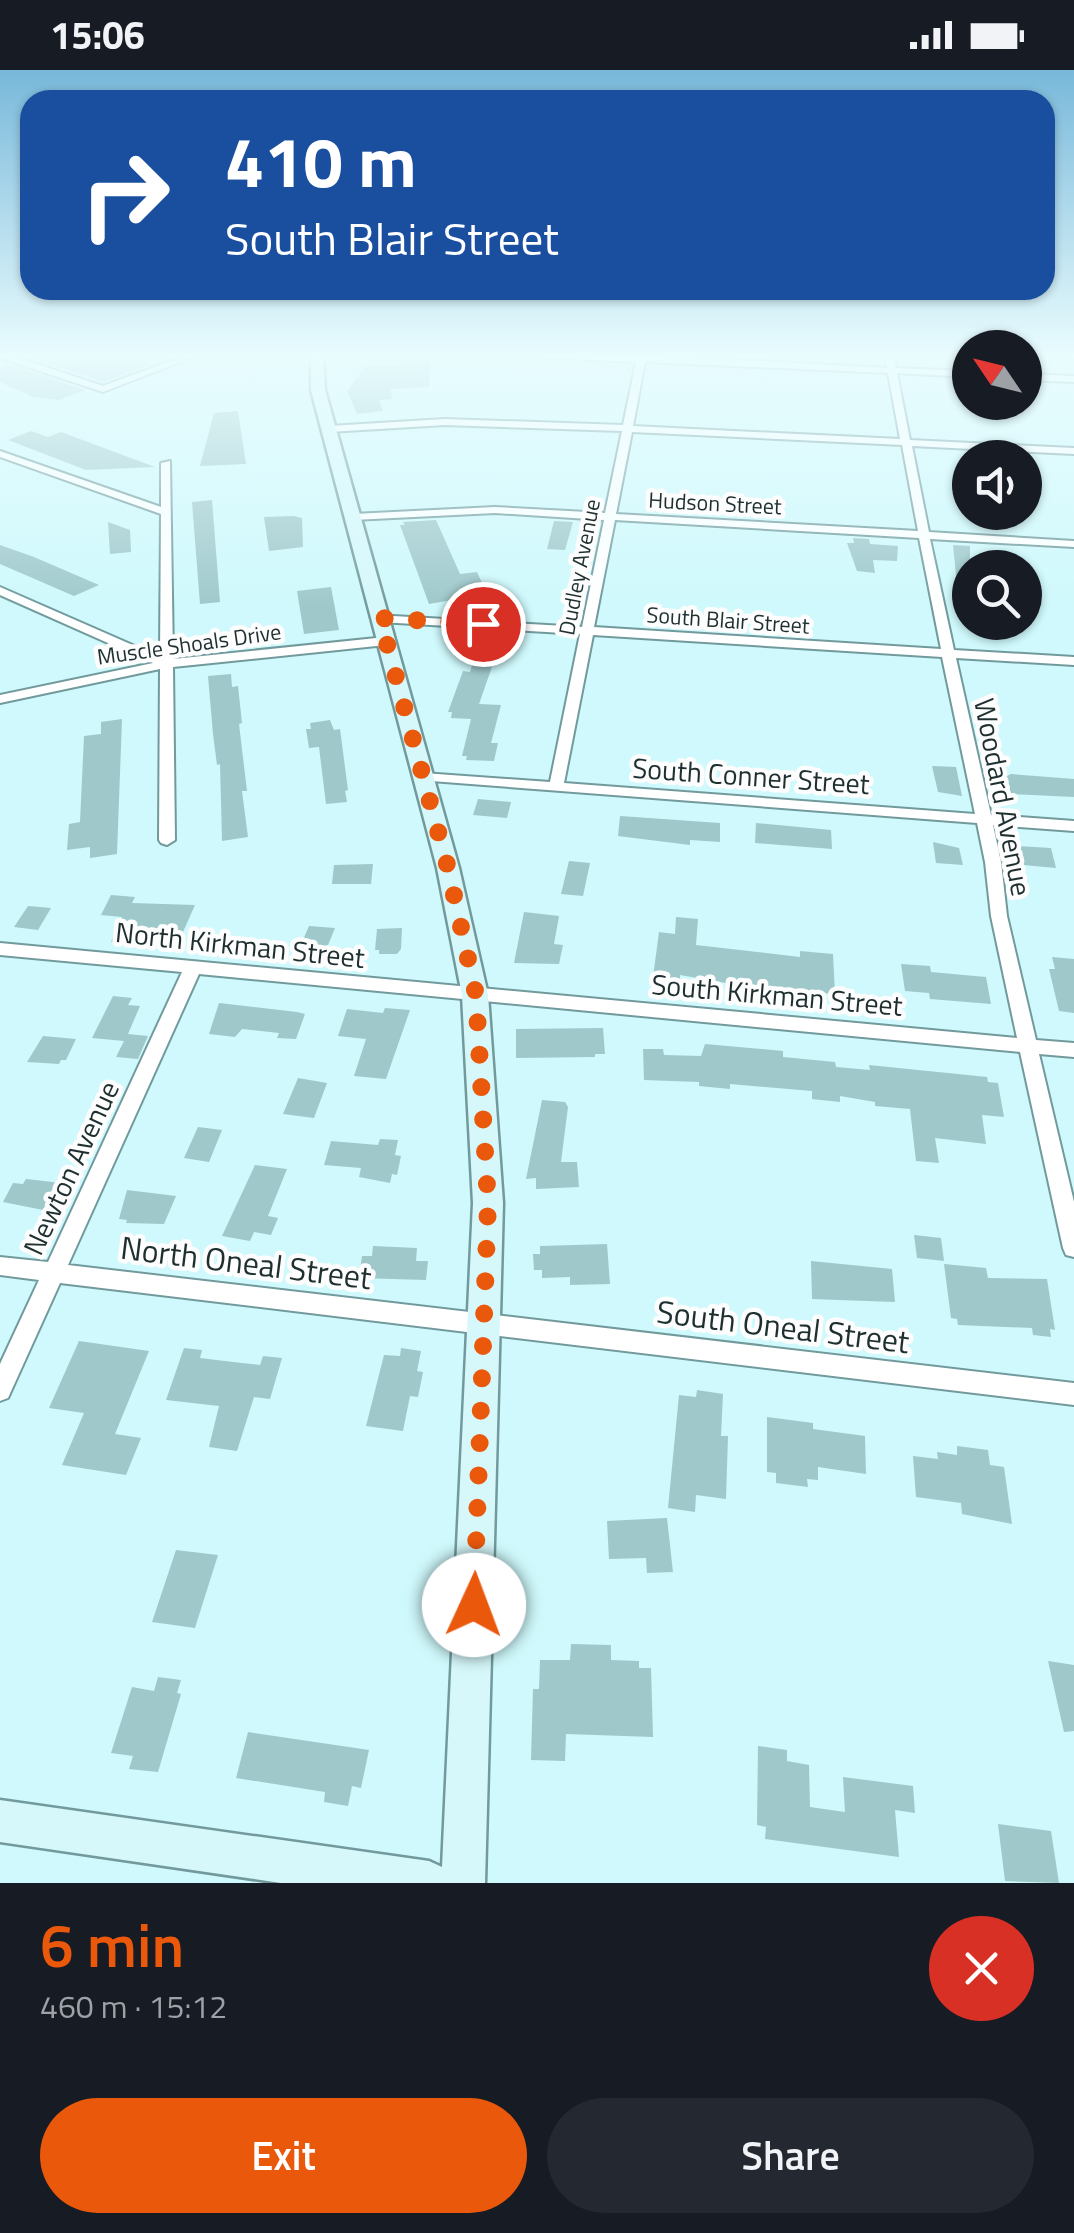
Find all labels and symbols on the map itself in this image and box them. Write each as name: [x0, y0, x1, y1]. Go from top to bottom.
north arrow: [952, 330, 1042, 420]
street label: Hudson Street: [648, 483, 783, 523]
street label: Dudley Avenue: [549, 496, 609, 638]
pin: [441, 582, 526, 667]
street label: South Blair Street: [645, 597, 811, 643]
street label: Muscle Shoals Drive: [95, 614, 283, 674]
street label: Woodard Avenue: [963, 694, 1044, 899]
street label: South Conner Street: [631, 746, 871, 805]
street label: North Kirkman Street: [113, 910, 367, 979]
street label: South Kirkman Street: [650, 962, 905, 1027]
street label: Newton Avenue: [11, 1074, 130, 1262]
street label: North Oneal Street: [118, 1223, 374, 1301]
street label: South Oneal Street: [654, 1287, 912, 1365]
position arrow: [422, 1553, 526, 1657]

